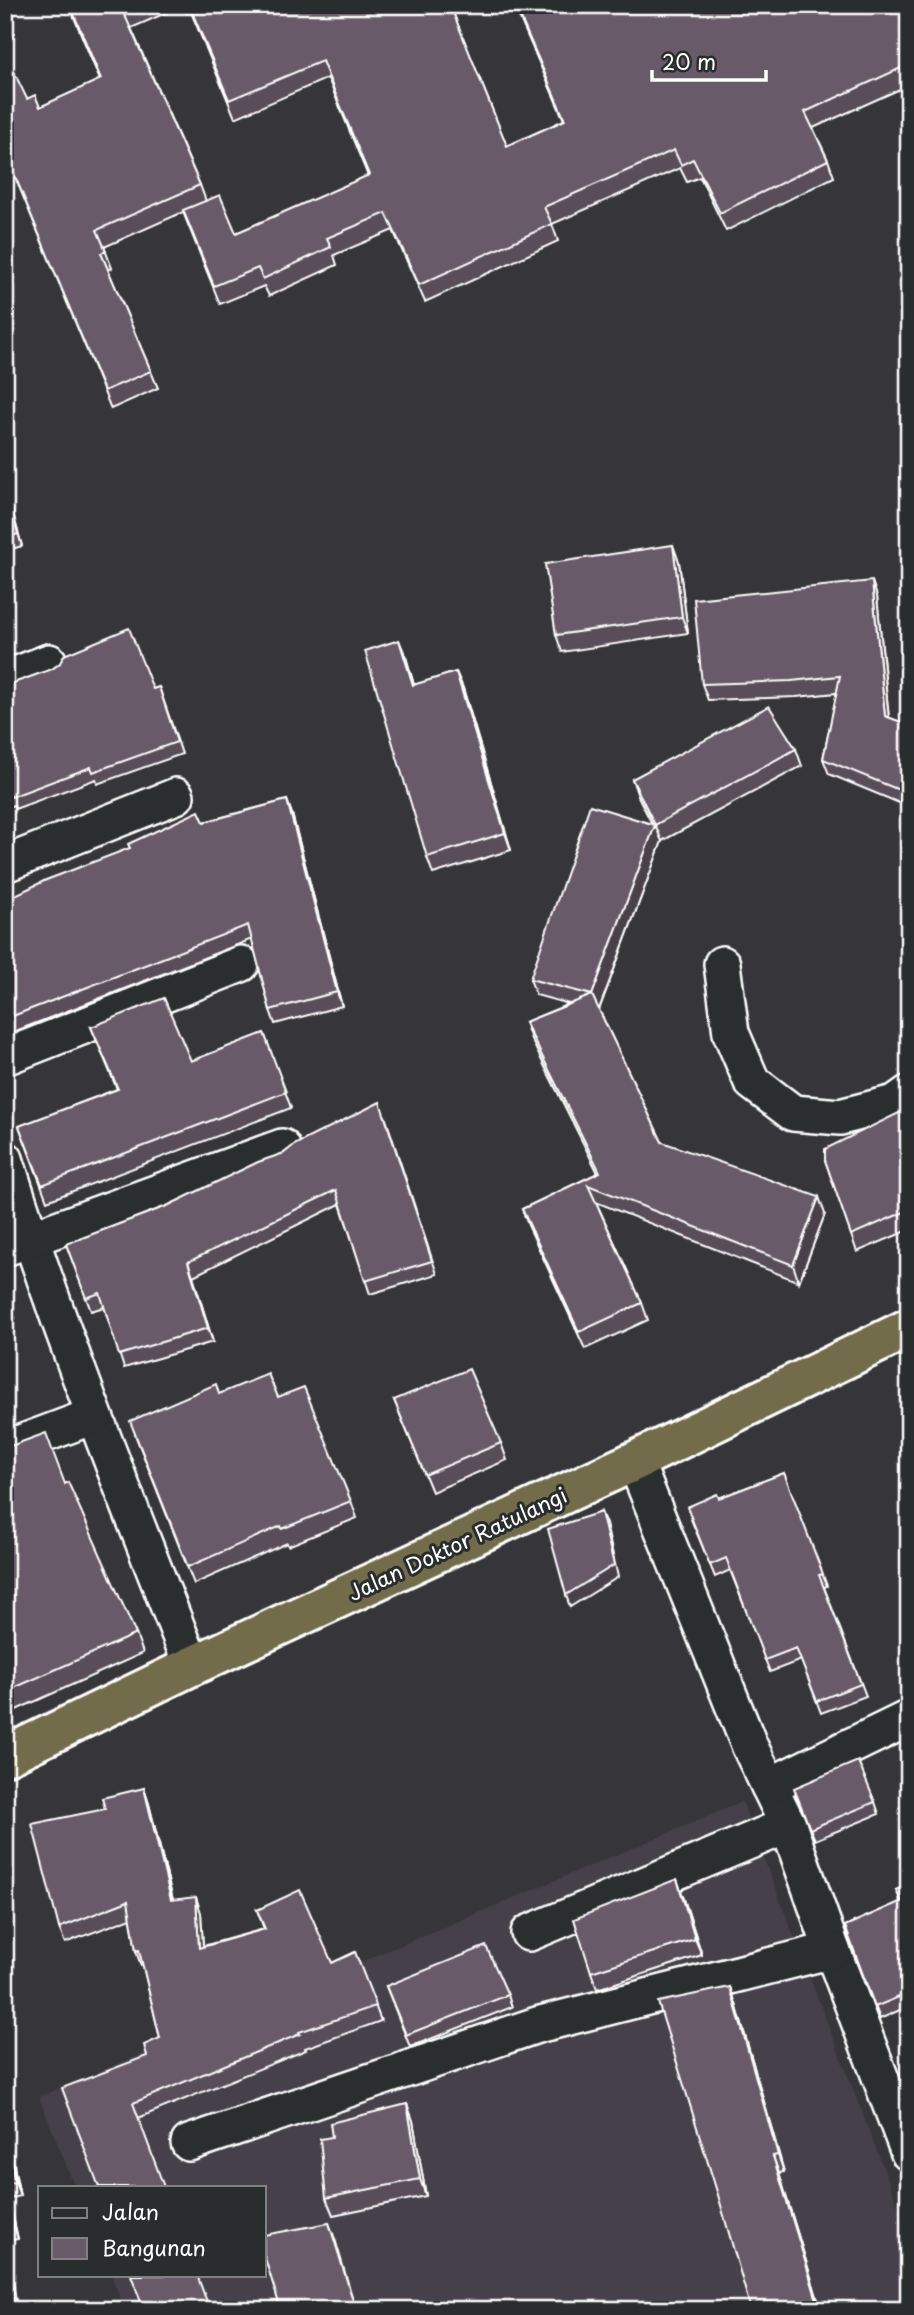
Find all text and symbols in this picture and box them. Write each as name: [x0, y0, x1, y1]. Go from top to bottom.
scale bar: [652, 38, 765, 82]
text: 20 m: [662, 45, 716, 77]
street label: Jalan Doktor Ratulangi: [342, 1478, 572, 1608]
legend: [38, 2186, 266, 2276]
text: Jalan: [102, 2195, 159, 2227]
text: Bangunan: [102, 2231, 206, 2263]

